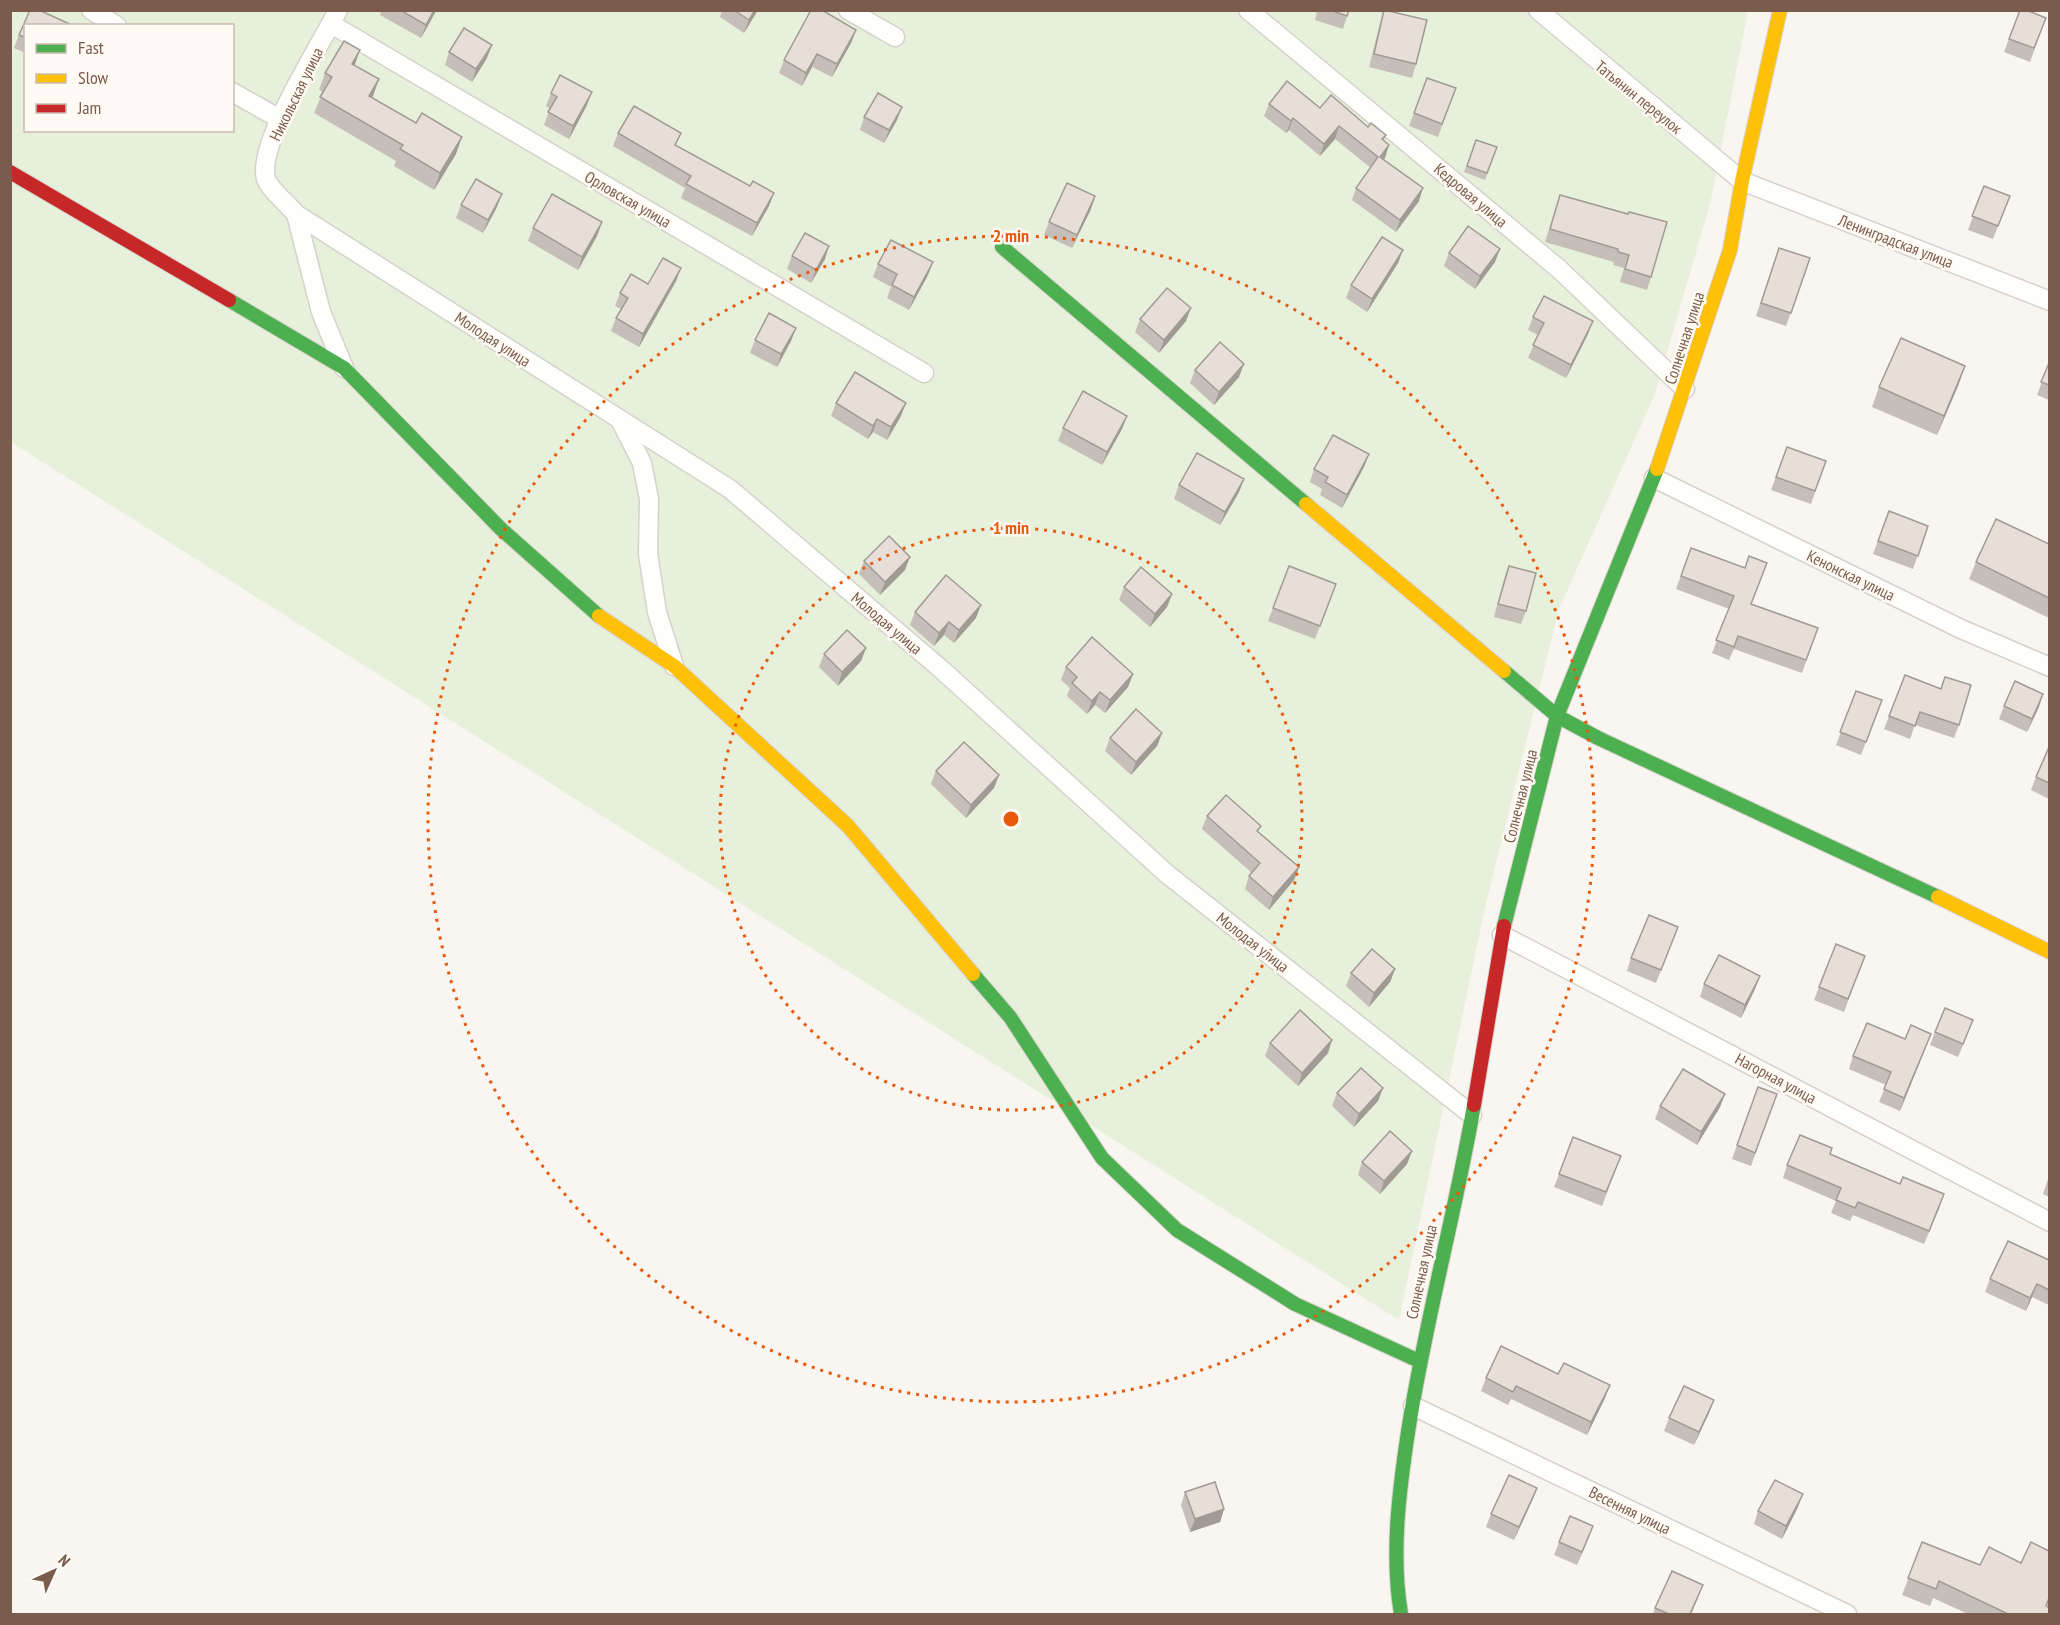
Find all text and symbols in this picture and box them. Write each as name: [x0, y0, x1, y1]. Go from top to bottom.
legend: [24, 24, 234, 132]
text: Fast: [78, 36, 104, 59]
street label: Никольская улица: [265, 44, 327, 144]
street label: Татьянин переулок: [1592, 56, 1687, 139]
text: Slow: [78, 66, 109, 89]
text: Jam: [77, 96, 101, 119]
street label: Кедровая улица: [1430, 159, 1512, 231]
street label: Орловская улица: [581, 166, 675, 232]
street label: Ленинградская улица: [1835, 210, 1956, 272]
text: 2 min: [993, 224, 1029, 247]
street label: Солнечная улица: [1660, 289, 1708, 387]
street label: Молодая улица: [451, 307, 535, 371]
text: 1 min: [993, 516, 1029, 539]
street label: Кенонская улица: [1804, 545, 1898, 605]
street label: Молодая улица: [848, 588, 926, 658]
street label: Солнечная улица: [1499, 747, 1541, 845]
centre of rings: [1001, 809, 1021, 829]
street label: Молодая улица: [1213, 908, 1293, 976]
street label: Нагорная улица: [1732, 1048, 1820, 1108]
street label: Солнечная улица: [1401, 1223, 1441, 1321]
street label: Весенняя улица: [1586, 1482, 1674, 1538]
north arrow: [24, 1541, 84, 1601]
text: N: [54, 1550, 75, 1571]

